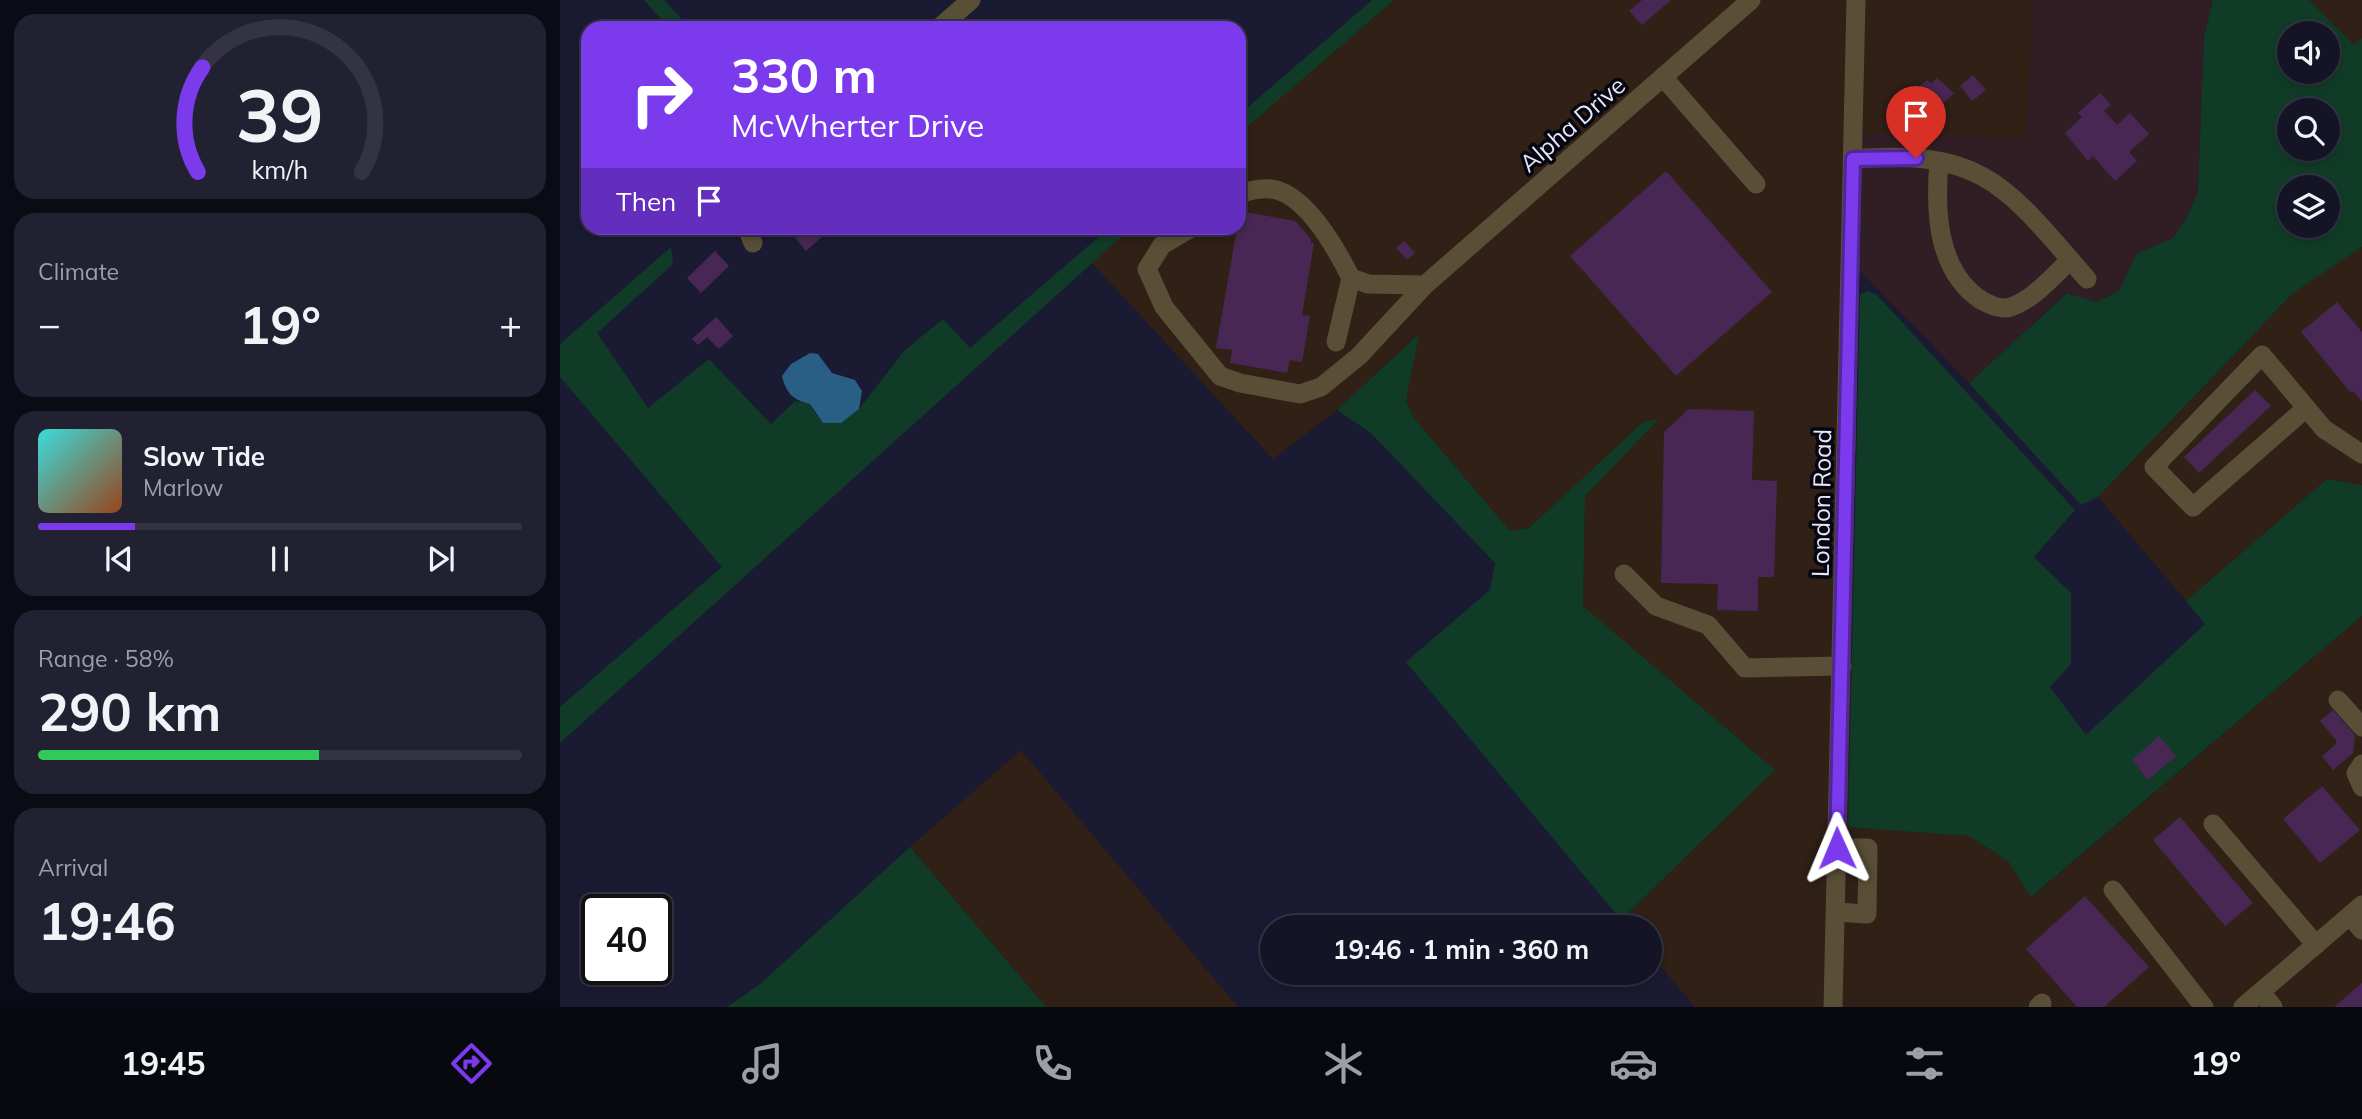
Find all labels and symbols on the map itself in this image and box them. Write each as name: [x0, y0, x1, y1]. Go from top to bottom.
street label: Alpha Drive: [1513, 70, 1631, 178]
pin: [1886, 86, 1946, 158]
street label: London Road: [1805, 429, 1837, 577]
position arrow: [1800, 811, 1874, 885]
speed limit sign: 40: [581, 894, 672, 985]

